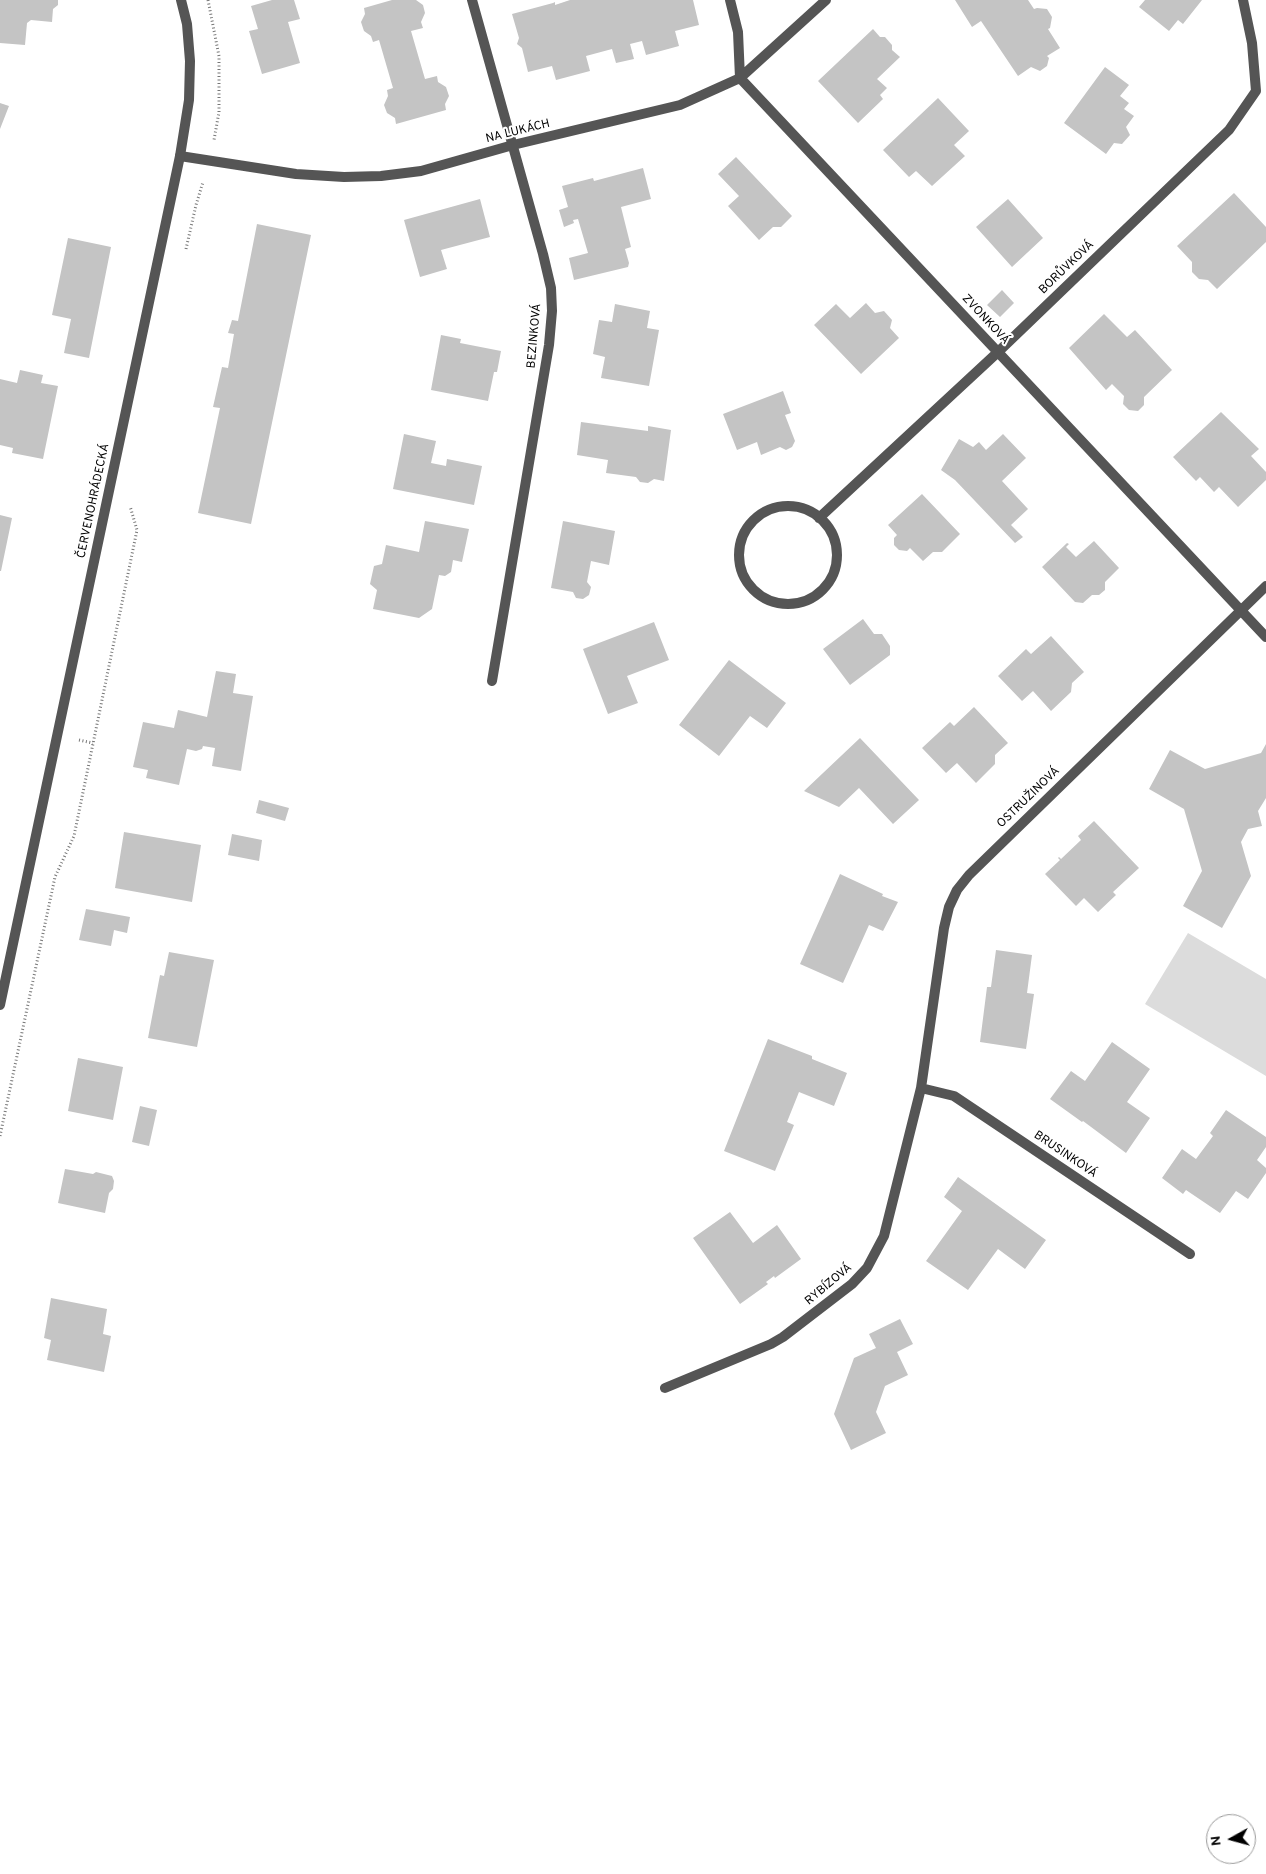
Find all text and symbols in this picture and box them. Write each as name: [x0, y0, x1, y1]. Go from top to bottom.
street label: NA LUKÁCH: [484, 117, 552, 147]
street label: BORŮVKOVÁ: [1037, 238, 1097, 298]
street label: ZVONKOVÁ: [958, 292, 1012, 348]
street label: BEZINKOVÁ: [525, 303, 545, 369]
street label: ČERVENOHRÁDECKÁ: [75, 442, 113, 560]
street label: OSTRUŽINOVÁ: [995, 765, 1063, 831]
street label: BRUSINKOVÁ: [1031, 1129, 1099, 1181]
street label: RYBÍZOVÁ: [803, 1261, 855, 1309]
north arrow: [1206, 1814, 1256, 1864]
text: N: [1208, 1835, 1226, 1847]

